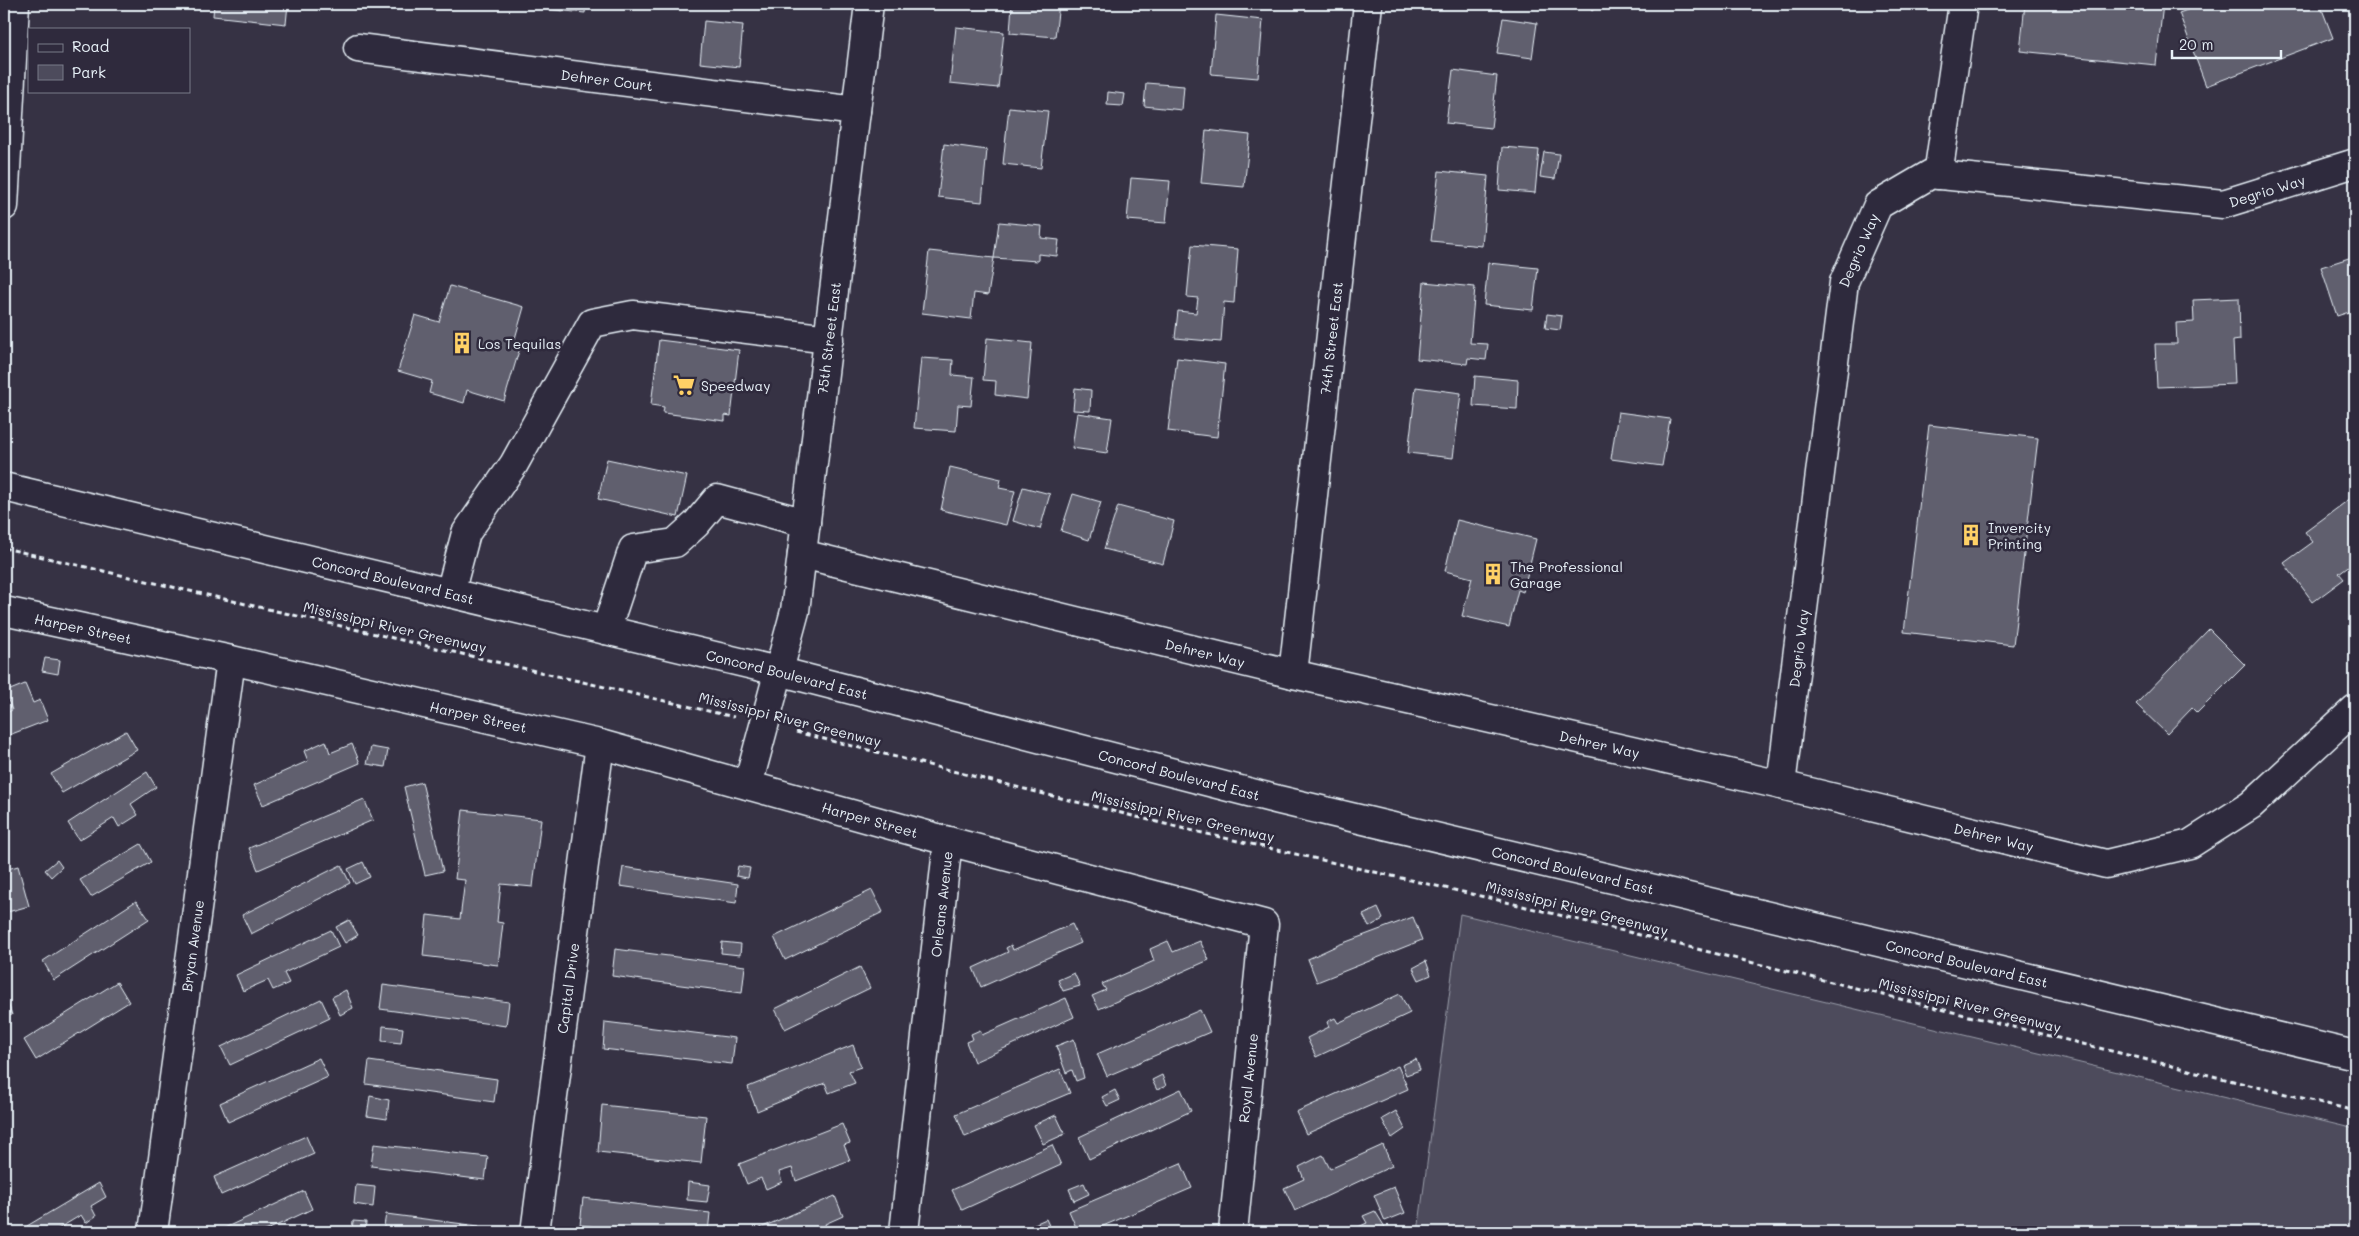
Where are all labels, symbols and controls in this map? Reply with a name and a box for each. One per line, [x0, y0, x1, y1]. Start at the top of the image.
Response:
legend [28, 28, 190, 92]
scale bar [2172, 28, 2280, 60]
text: 20 m [2179, 34, 2213, 54]
text: Road [72, 36, 109, 56]
text: Park [72, 62, 106, 82]
street label: Dehrer Court [560, 64, 654, 95]
street label: Degrio Way [2226, 170, 2307, 211]
street label: Degrio Way [1834, 210, 1883, 290]
street label: 75th Street East [812, 281, 845, 396]
street label: 74th Street East [1315, 281, 1346, 396]
building icon: Los Tequilas [449, 330, 475, 356]
place label: Los Tequilas [478, 334, 561, 353]
supermarket icon: Speedway [671, 372, 697, 398]
place label: Speedway [701, 376, 771, 395]
place label: Invercity Printing [1988, 518, 2051, 553]
building icon: Invercity Printing [1958, 522, 1984, 548]
street label: Concord Boulevard East [310, 551, 476, 608]
place label: The Professional Garage [1510, 557, 1623, 592]
building icon: The Professional Garage [1480, 561, 1506, 587]
street label: Mississippi River Greenway [302, 597, 488, 657]
street label: Harper Street [33, 608, 134, 648]
street label: Degrio Way [1784, 608, 1812, 688]
street label: Dehrer Way [1163, 634, 1247, 671]
street label: Concord Boulevard East [704, 645, 870, 703]
street label: Mississippi River Greenway [697, 687, 883, 751]
street label: Harper Street [428, 696, 529, 737]
street label: Dehrer Way [1558, 725, 1642, 762]
street label: Concord Boulevard East [1096, 744, 1262, 804]
street label: Mississippi River Greenway [1090, 786, 1276, 846]
street label: Harper Street [820, 797, 920, 842]
street label: Dehrer Way [1952, 818, 2036, 856]
street label: Concord Boulevard East [1490, 841, 1656, 898]
street label: Orleans Avenue [926, 850, 956, 958]
street label: Mississippi River Greenway [1484, 876, 1670, 940]
street label: Bryan Avenue [176, 899, 208, 993]
street label: Concord Boulevard East [1884, 935, 2050, 991]
street label: Capital Drive [552, 941, 583, 1035]
street label: Mississippi River Greenway [1877, 973, 2063, 1037]
street label: Royal Avenue [1234, 1032, 1262, 1124]

